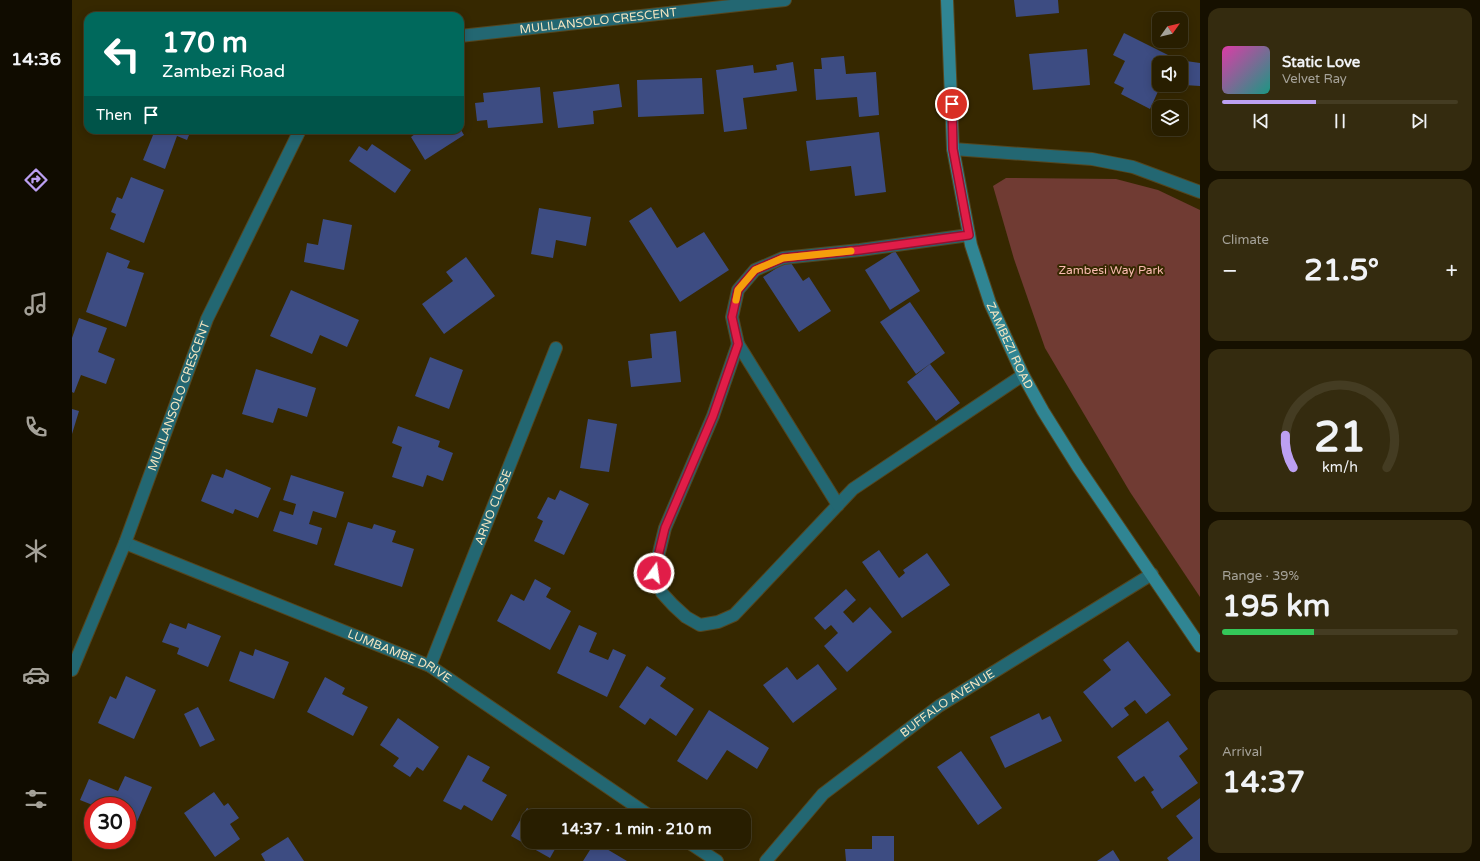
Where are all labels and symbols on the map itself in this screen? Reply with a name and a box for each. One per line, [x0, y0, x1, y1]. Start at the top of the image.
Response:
street label: MULILANSOLO CRESCENT [519, 5, 678, 36]
north arrow [1152, 12, 1188, 48]
pin [935, 87, 969, 121]
park label: Zambesi Way Park [1058, 263, 1164, 277]
street label: ZAMBEZI ROAD [984, 300, 1037, 392]
street label: MULILANSOLO CRESCENT [145, 319, 213, 473]
street label: ARNO CLOSE [472, 467, 514, 547]
position arrow [633, 552, 675, 594]
street label: LUMBAMBE DRIVE [346, 627, 454, 686]
street label: BUFFALO AVENUE [897, 666, 997, 740]
speed limit sign: 30 [84, 797, 136, 849]

